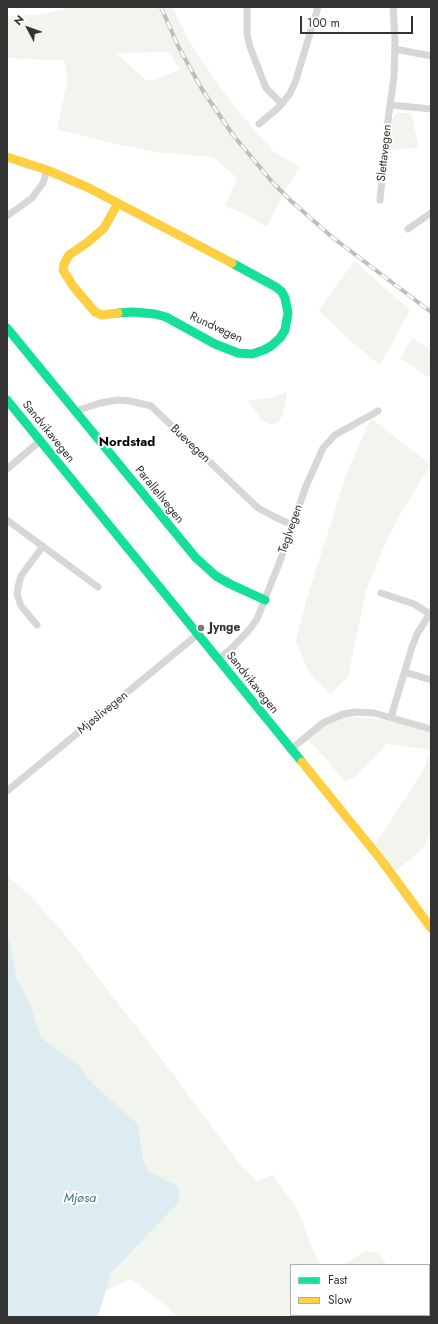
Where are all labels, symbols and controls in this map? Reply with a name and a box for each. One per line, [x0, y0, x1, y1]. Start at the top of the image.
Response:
north arrow [8, 8, 48, 48]
scale bar [302, 8, 415, 34]
text: N [10, 12, 28, 29]
text: 100 m [307, 14, 340, 32]
street label: Slettavegen [375, 124, 395, 182]
street label: Rundvegen [187, 309, 245, 347]
street label: Sandvikavegen [19, 398, 77, 466]
street label: Buevegen [167, 422, 213, 466]
district label: Nordstad [99, 435, 155, 451]
street label: Parallellvegen [131, 463, 187, 527]
street label: Teglvegen [276, 503, 306, 555]
place label: Jynge [209, 621, 240, 635]
marker: Jynge [196, 623, 206, 633]
street label: Sandvikavegen [223, 649, 281, 717]
street label: Mjøslivegen [75, 688, 131, 738]
water label: Mjøsa [64, 1191, 96, 1207]
legend [290, 1264, 430, 1316]
text: Fast [328, 1271, 347, 1289]
text: Slow [328, 1291, 352, 1309]

